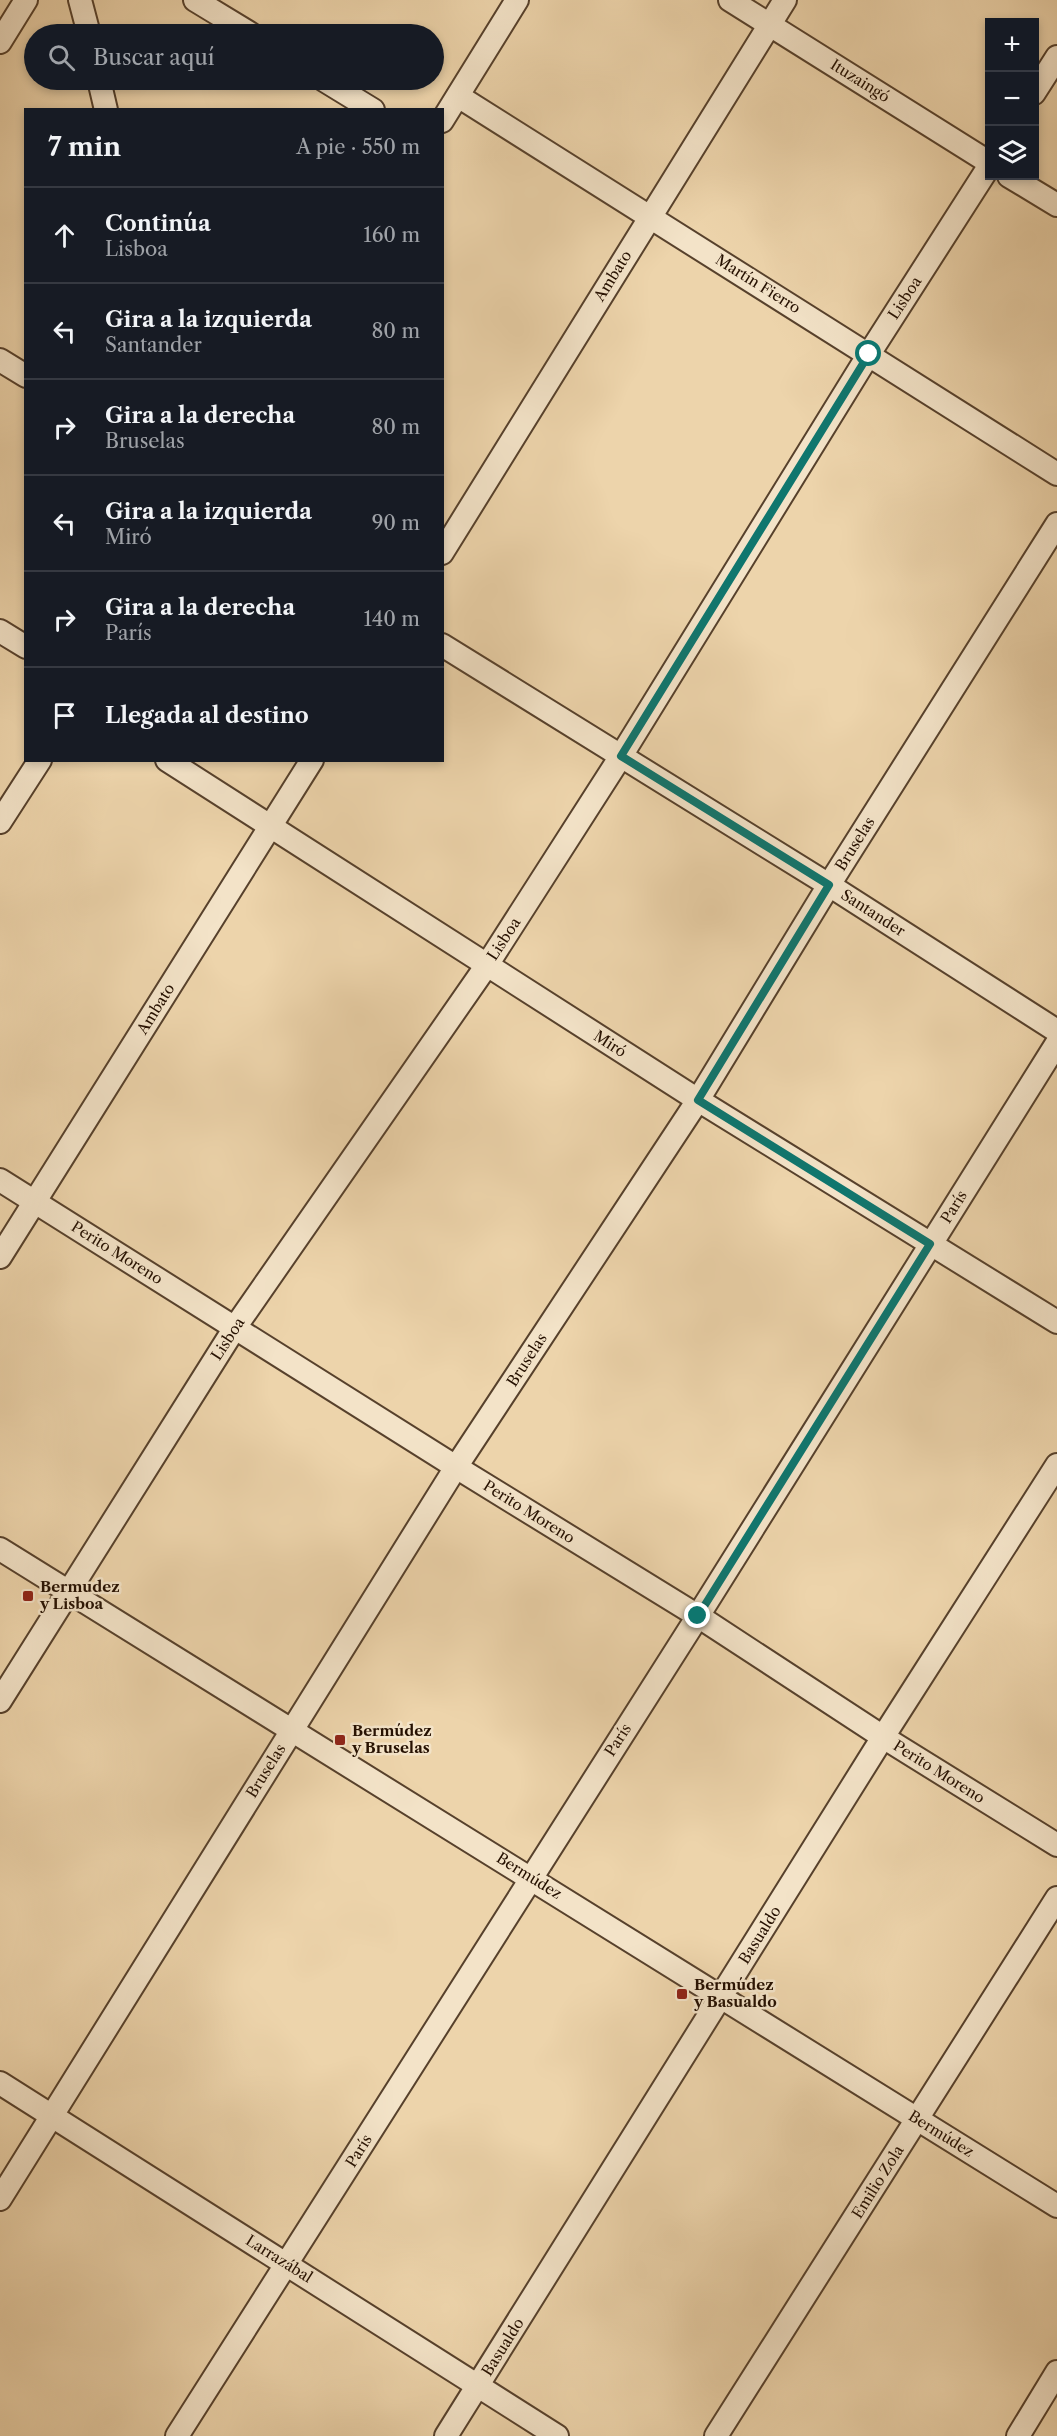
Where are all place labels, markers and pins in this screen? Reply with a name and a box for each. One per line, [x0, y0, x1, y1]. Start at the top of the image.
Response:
place label: Bermudez y Lisboa [39, 1577, 120, 1613]
marker: Bermudez y Lisboa [21, 1589, 35, 1603]
place label: Bermúdez y Bruselas [351, 1721, 432, 1757]
marker: Bermúdez y Bruselas [333, 1733, 347, 1747]
place label: Bermúdez y Basualdo [693, 1975, 777, 2011]
marker: Bermúdez y Basualdo [675, 1987, 689, 2001]

